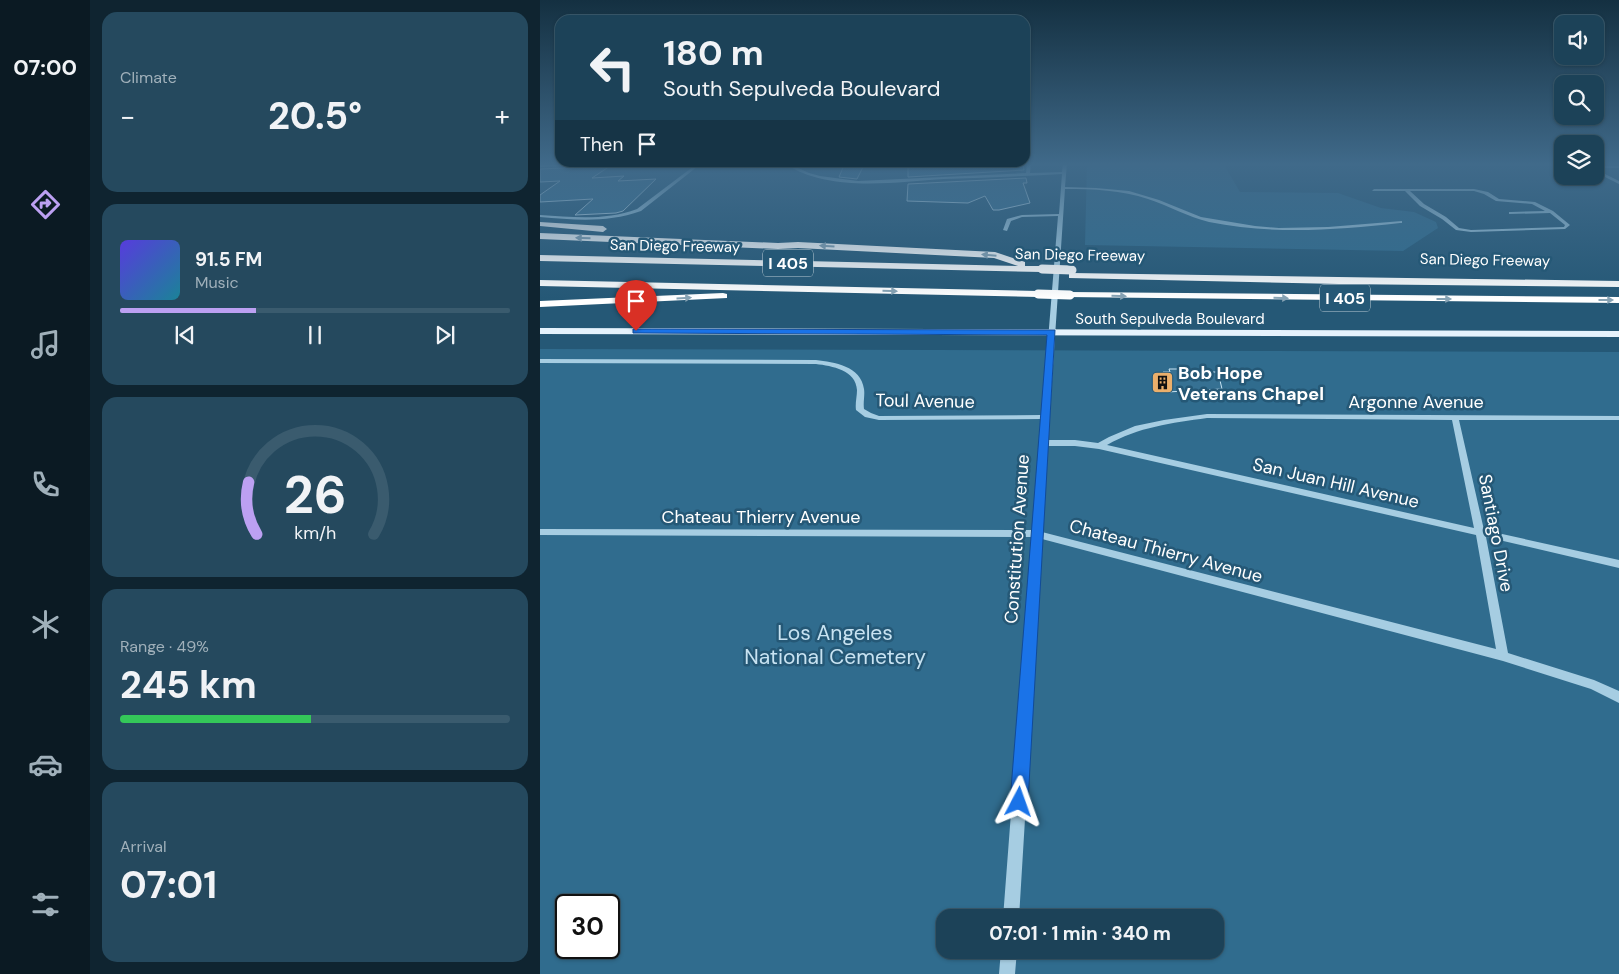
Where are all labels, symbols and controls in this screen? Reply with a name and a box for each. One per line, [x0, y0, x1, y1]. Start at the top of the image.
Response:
map controls [1554, 15, 1604, 185]
button: sound [1554, 15, 1604, 65]
text: 180 m [663, 30, 764, 76]
icon: left [580, 35, 645, 100]
text: 07:00 [13, 53, 77, 82]
text: Climate [120, 67, 177, 88]
text: South Sepulveda Boulevard [663, 74, 941, 103]
button: search [1554, 75, 1604, 125]
text: 20.5° [268, 91, 362, 141]
text: − [120, 98, 135, 135]
text: + [495, 98, 510, 135]
icon: arrive [633, 130, 661, 158]
text: Then [580, 132, 623, 157]
button: layers [1554, 135, 1604, 185]
icon: directions [28, 187, 63, 222]
one-way arrow [574, 234, 590, 242]
street label: San Diego Freeway [610, 235, 741, 257]
one-way arrow [818, 242, 834, 250]
street label: San Diego Freeway [1015, 244, 1146, 266]
text: 91.5 FM [195, 247, 262, 272]
street label: San Diego Freeway [1420, 249, 1551, 271]
road number: I 405 [763, 250, 813, 276]
one-way arrow [980, 251, 996, 259]
text: Music [195, 272, 239, 293]
pin [615, 280, 657, 331]
road number: I 405 [1320, 284, 1370, 312]
icon: arrive [622, 287, 650, 315]
one-way arrow [882, 287, 898, 295]
one-way arrow [1111, 292, 1127, 300]
one-way arrow [676, 294, 692, 302]
one-way arrow [1274, 294, 1290, 302]
one-way arrow [1436, 295, 1452, 303]
one-way arrow [1599, 296, 1615, 304]
street label: South Sepulveda Boulevard [1075, 309, 1265, 329]
icon: previous [171, 321, 199, 349]
icon: pause [301, 321, 329, 349]
icon: next [431, 321, 459, 349]
icon: music [28, 327, 63, 362]
place label: Bob Hope Veterans Chapel [1178, 361, 1324, 406]
building icon: Bob Hope Veterans Chapel [1150, 371, 1174, 395]
street label: Toul Avenue [875, 388, 975, 414]
street label: Argonne Avenue [1348, 390, 1484, 414]
street label: San Juan Hill Avenue [1250, 452, 1422, 514]
street label: Constitution Avenue [999, 454, 1035, 624]
text: 26 [284, 461, 346, 529]
icon: phone [28, 467, 63, 502]
street label: Santiago Drive [1473, 472, 1519, 594]
street label: Chateau Thierry Avenue [662, 505, 861, 529]
street label: Chateau Thierry Avenue [1067, 514, 1265, 588]
text: km/h [294, 521, 336, 545]
icon: climate [28, 607, 63, 642]
park label: Los Angeles National Cemetery [744, 619, 926, 671]
text: Range · 49% [120, 636, 209, 657]
text: 245 km [120, 660, 257, 710]
icon: car [28, 747, 63, 782]
position arrow [992, 775, 1044, 827]
text: Arrival [120, 836, 167, 857]
text: 07:01 [120, 860, 217, 910]
icon: filters [28, 887, 63, 922]
speed limit sign: 30 [555, 894, 620, 959]
text: 07:01 · 1 min · 340 m [989, 921, 1171, 946]

